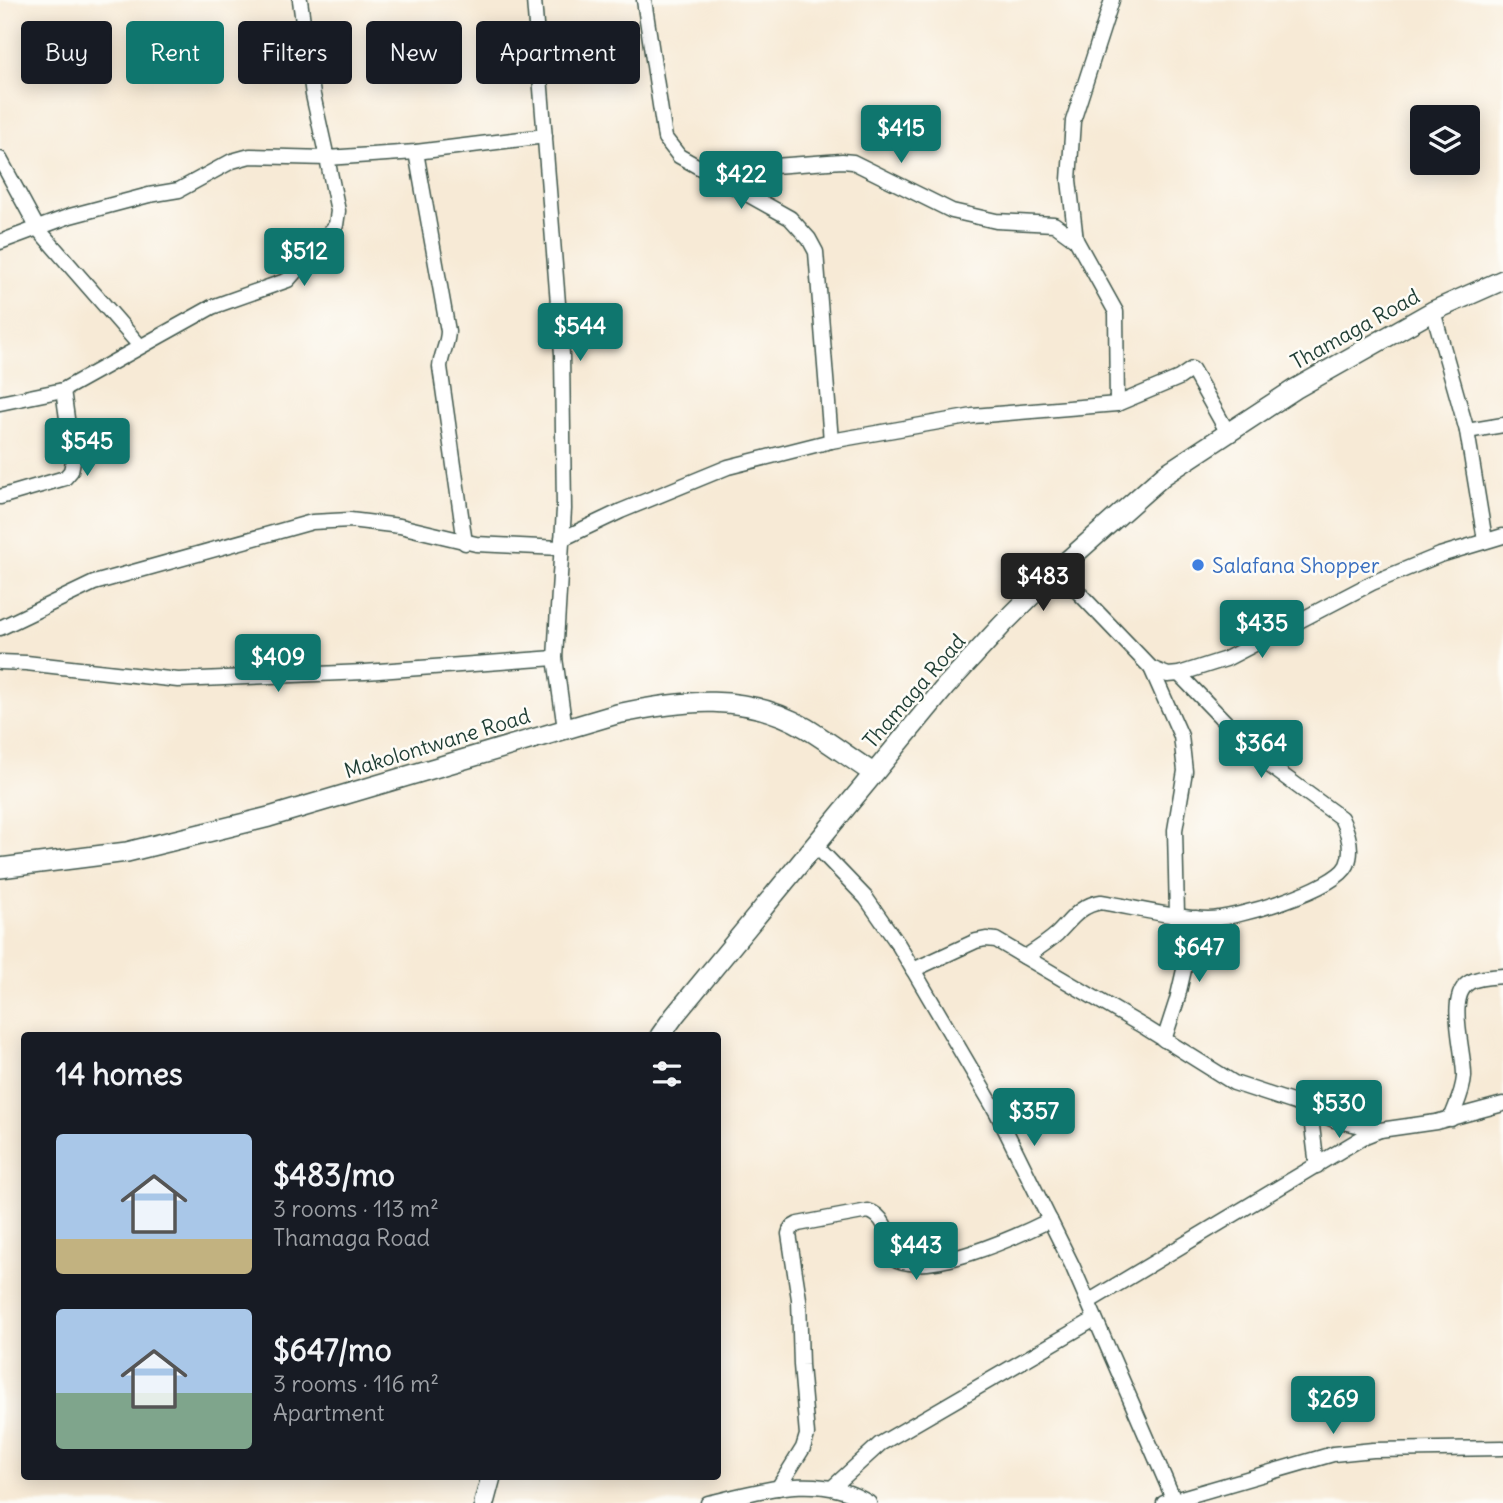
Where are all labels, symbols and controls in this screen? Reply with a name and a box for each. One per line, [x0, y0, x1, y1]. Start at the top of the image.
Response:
chip: Buy [21, 21, 112, 84]
chip: Rent [126, 21, 224, 84]
chip: Filters [238, 21, 352, 84]
chip: New [366, 21, 462, 84]
chip: Apartment [476, 21, 640, 84]
map controls [1410, 105, 1480, 175]
button: layers [1410, 105, 1480, 175]
pin: $415 [860, 106, 942, 165]
text: $415 [877, 113, 925, 142]
pin: $422 [700, 152, 782, 211]
text: $422 [715, 159, 767, 188]
pin: $512 [263, 229, 345, 288]
text: $512 [280, 236, 328, 265]
street label: Thamaga Road [1286, 282, 1424, 376]
pin: $544 [539, 304, 621, 363]
text: $544 [554, 311, 606, 340]
pin: $545 [46, 419, 128, 478]
text: $545 [61, 426, 113, 455]
place label: Salafana Shopper [1212, 552, 1380, 579]
pin: $483 [1002, 554, 1084, 613]
marker: Salafana Shopper [1190, 557, 1206, 573]
text: $483 [1017, 561, 1069, 590]
pin: $435 [1221, 600, 1303, 660]
text: $435 [1236, 608, 1288, 637]
street label: Thamaga Road [857, 628, 971, 754]
pin: $409 [237, 634, 319, 694]
text: $409 [251, 642, 305, 671]
street label: Makolontwane Road [341, 702, 533, 784]
pin: $364 [1220, 720, 1302, 780]
text: $364 [1235, 728, 1287, 757]
pin: $647 [1158, 925, 1240, 984]
text: $647 [1174, 932, 1224, 961]
text: 14 homes [56, 1055, 183, 1093]
icon: filters [648, 1055, 686, 1093]
pin: $530 [1298, 1080, 1380, 1140]
pin: $357 [993, 1088, 1075, 1148]
text: $530 [1312, 1088, 1366, 1117]
text: $357 [1009, 1096, 1059, 1125]
text: $483/mo [273, 1156, 395, 1194]
icon: home [112, 1162, 196, 1246]
text: 3 rooms · 113 m² [273, 1194, 439, 1223]
pin: $443 [875, 1222, 957, 1282]
text: Thamaga Road [273, 1223, 430, 1252]
text: $443 [890, 1230, 942, 1259]
text: $647/mo [273, 1331, 392, 1369]
icon: home [112, 1337, 196, 1421]
text: 3 rooms · 116 m² [273, 1369, 439, 1398]
pin: $269 [1292, 1376, 1374, 1436]
text: $269 [1307, 1384, 1359, 1413]
text: Apartment [273, 1398, 385, 1427]

